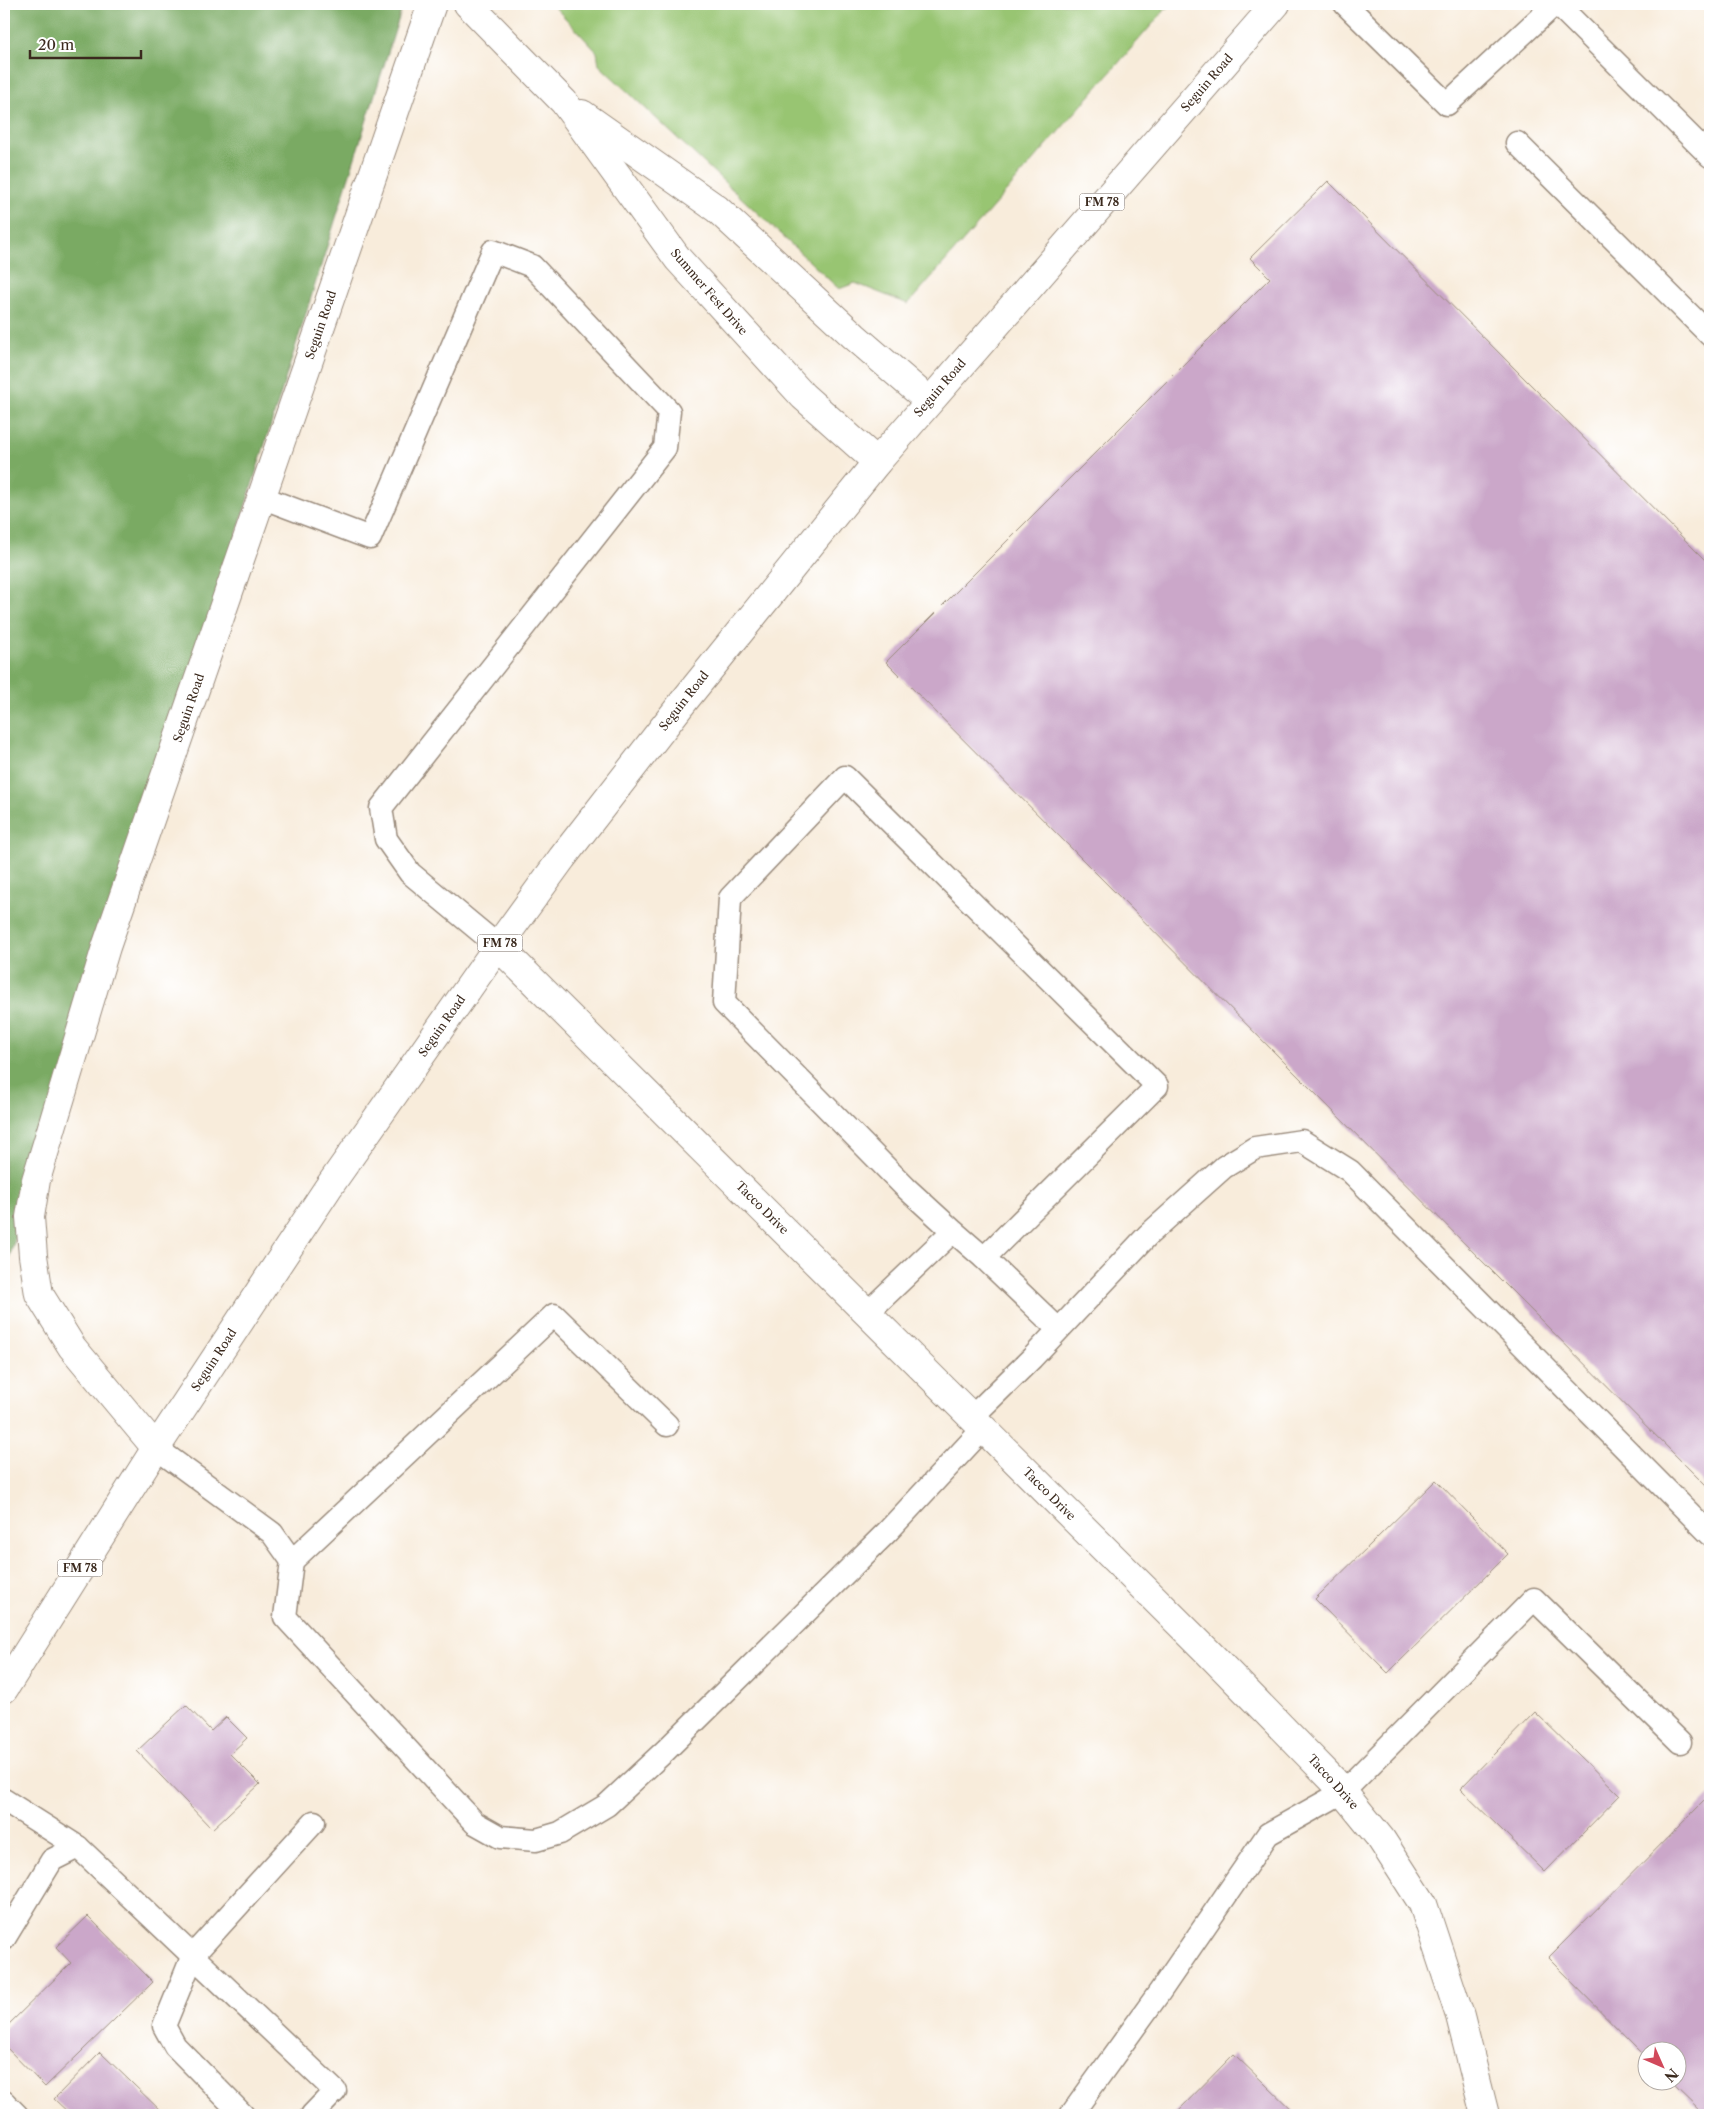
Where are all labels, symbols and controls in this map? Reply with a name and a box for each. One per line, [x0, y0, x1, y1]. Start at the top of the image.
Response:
scale bar [30, 28, 141, 60]
text: 20 m [38, 35, 74, 54]
street label: Seguin Road [1177, 50, 1236, 115]
road number: FM 78 [1080, 193, 1124, 210]
street label: Summer Fest Drive [668, 245, 751, 338]
street label: Seguin Road [302, 288, 340, 361]
street label: Seguin Road [910, 355, 969, 420]
street label: Seguin Road [656, 667, 712, 734]
street label: Seguin Road [170, 671, 208, 744]
road number: FM 78 [478, 934, 522, 951]
street label: Seguin Road [415, 991, 469, 1059]
street label: Tacco Drive [733, 1178, 792, 1237]
street label: Seguin Road [188, 1325, 240, 1394]
street label: Tacco Drive [1020, 1464, 1079, 1523]
road number: FM 78 [58, 1560, 102, 1576]
street label: Tacco Drive [1305, 1751, 1362, 1812]
north arrow [1636, 2042, 1686, 2092]
text: N [1661, 2065, 1682, 2086]

